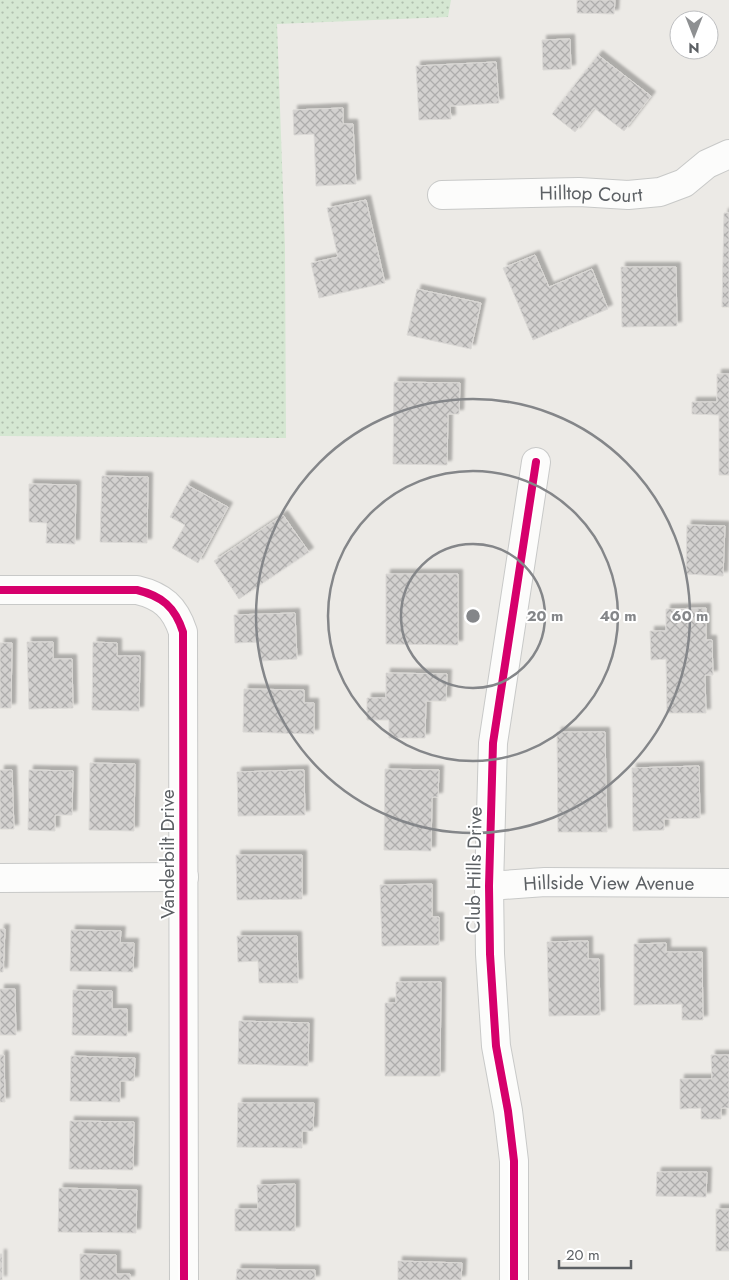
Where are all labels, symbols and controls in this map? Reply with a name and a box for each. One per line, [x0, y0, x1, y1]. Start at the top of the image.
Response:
north arrow [669, 10, 719, 60]
text: N [688, 38, 700, 58]
street label: Hilltop Court [539, 178, 644, 209]
text: 20 m [527, 605, 563, 627]
text: 40 m [599, 605, 637, 627]
text: 60 m [672, 605, 708, 627]
centre of rings [464, 607, 482, 625]
street label: Vanderbilt Drive [154, 789, 181, 919]
street label: Club Hills Drive [459, 806, 489, 934]
street label: Hillside View Avenue [522, 868, 695, 897]
scale bar [559, 1238, 632, 1270]
text: 20 m [566, 1244, 600, 1266]

